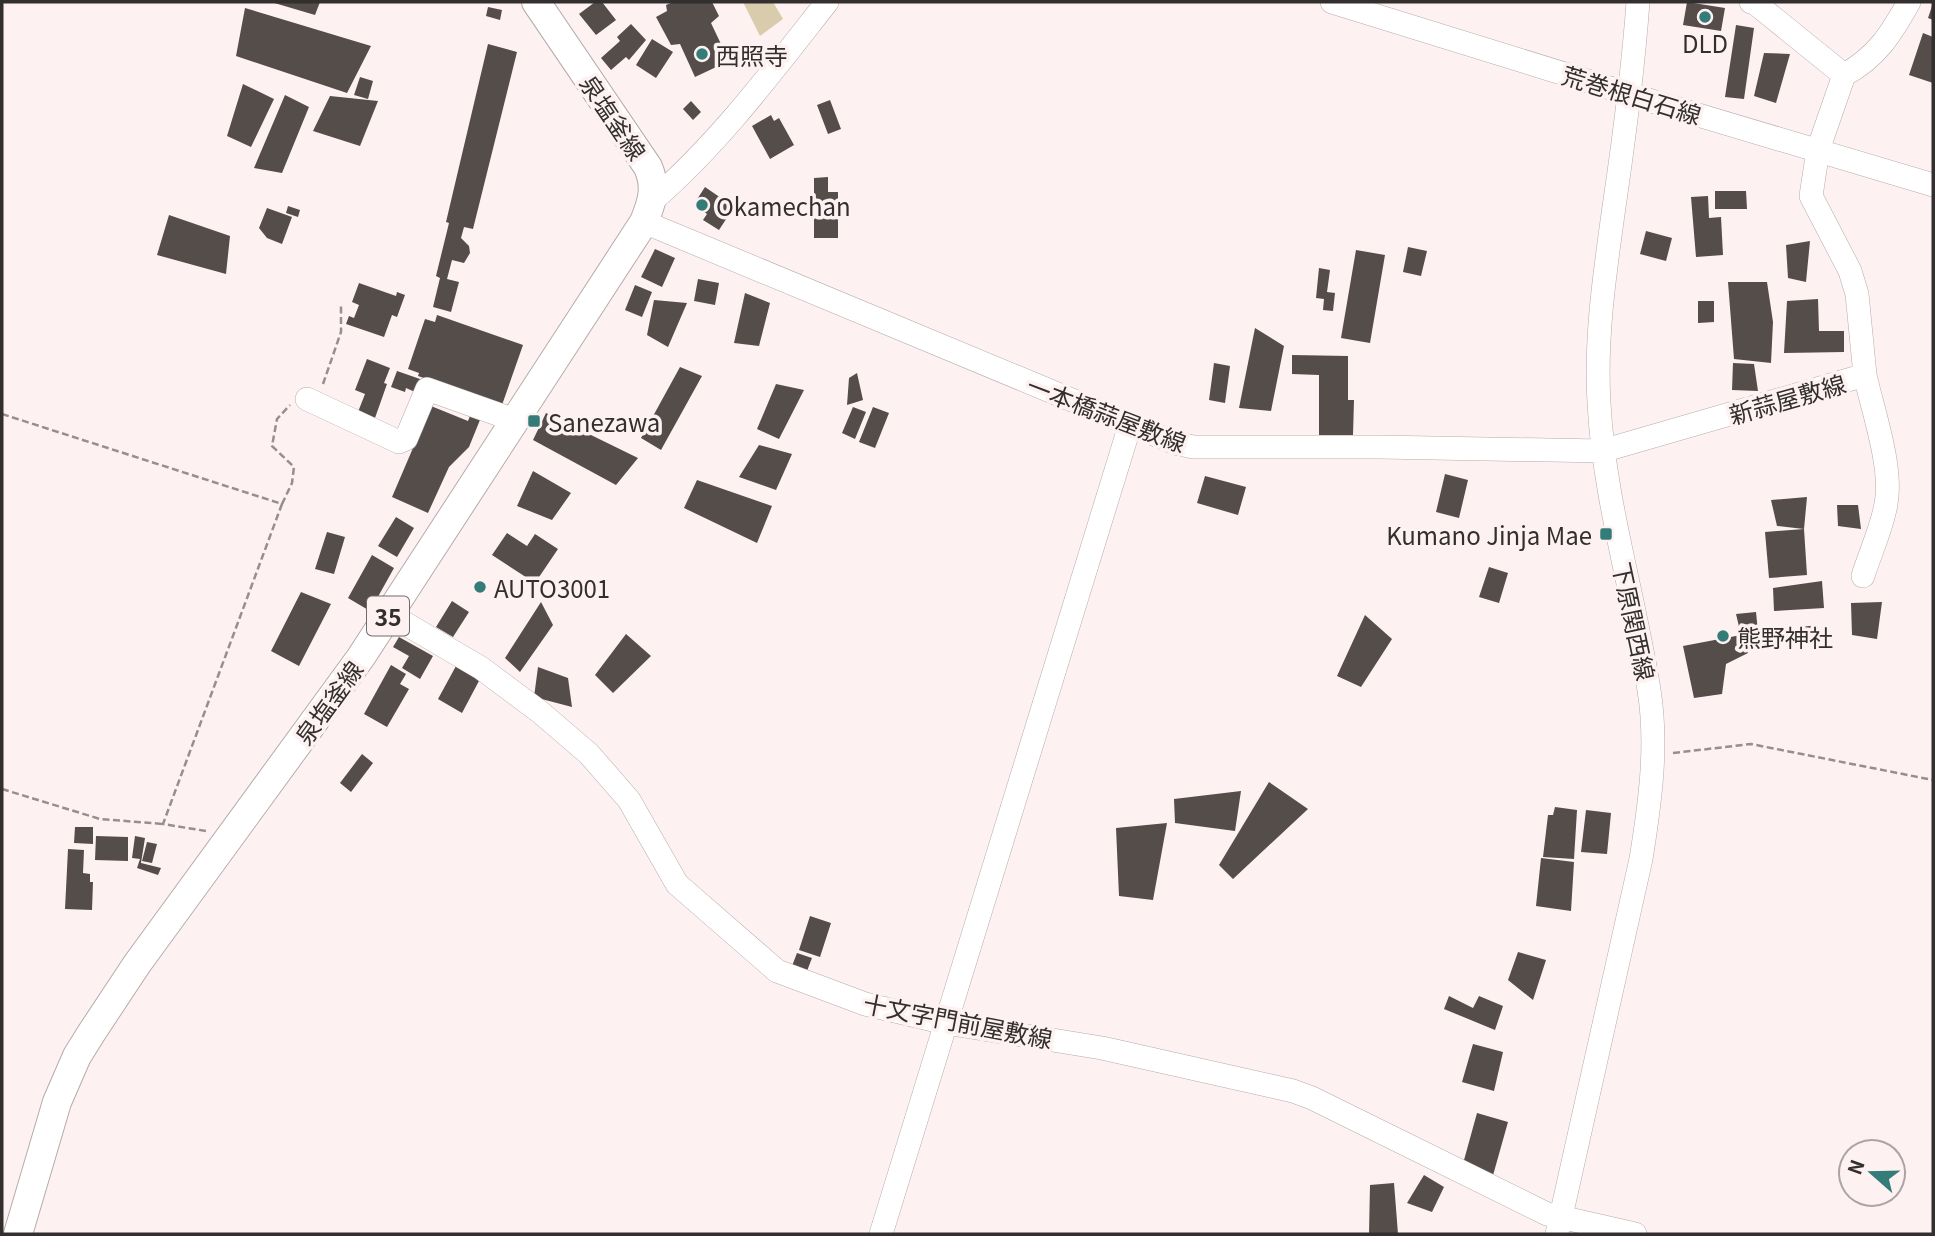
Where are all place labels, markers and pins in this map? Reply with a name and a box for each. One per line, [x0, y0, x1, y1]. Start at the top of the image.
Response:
marker: DLD [1697, 9, 1713, 25]
place label: DLD [1682, 25, 1728, 60]
place label: 西照寺 [716, 37, 788, 72]
marker: 西照寺 [694, 46, 710, 62]
place label: Okamechan [716, 188, 851, 223]
marker: Okamechan [694, 197, 710, 213]
place label: Sanezawa [548, 404, 660, 439]
marker: Sanezawa [526, 413, 542, 429]
place label: Kumano Jinja Mae [1386, 517, 1592, 552]
marker: Kumano Jinja Mae [1598, 526, 1614, 542]
place label: AUTO3001 [494, 570, 610, 605]
marker: AUTO3001 [472, 579, 488, 595]
place label: 熊野神社 [1737, 619, 1833, 654]
marker: 熊野神社 [1715, 628, 1731, 644]

